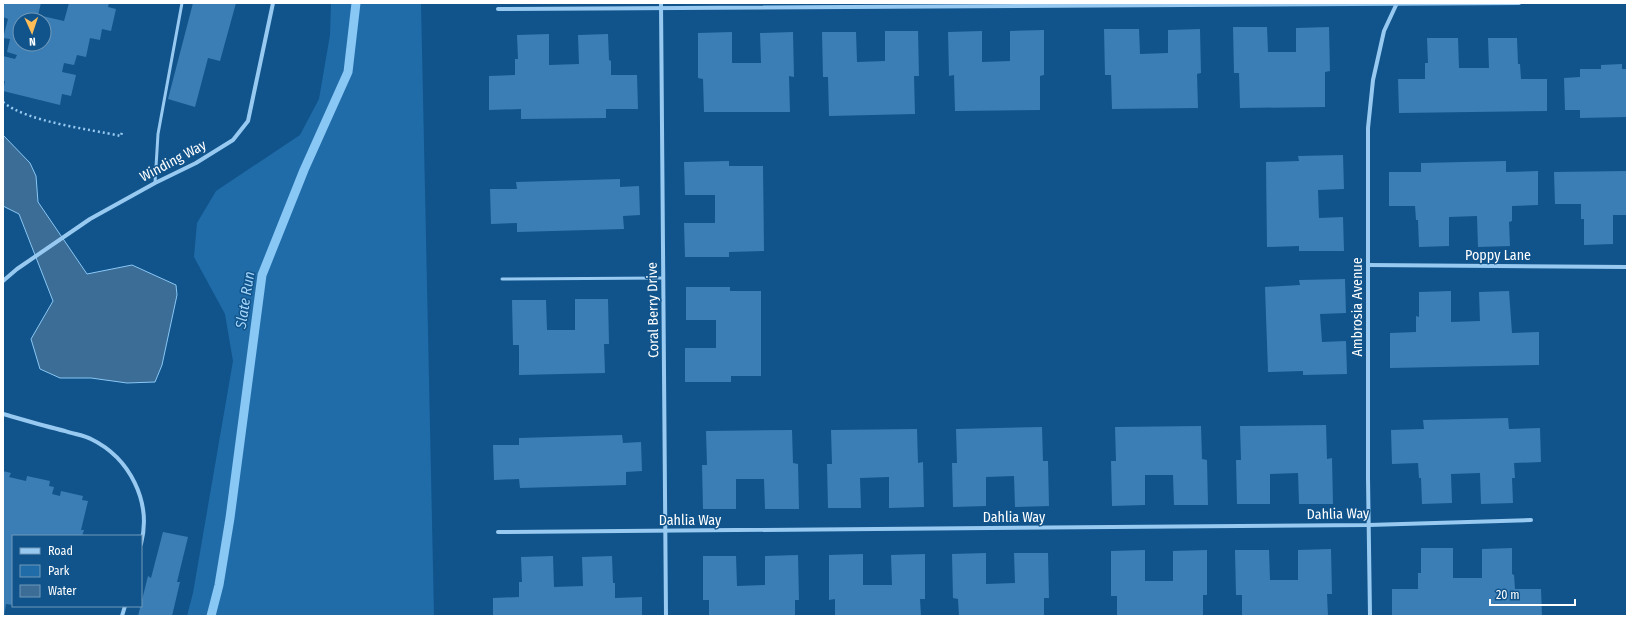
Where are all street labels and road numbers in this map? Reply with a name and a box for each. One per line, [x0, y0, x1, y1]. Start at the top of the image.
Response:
street label: Winding Way [137, 136, 210, 186]
street label: Poppy Lane [1465, 247, 1531, 264]
street label: Ambrosia Avenue [1349, 257, 1366, 357]
street label: Coral Berry Drive [644, 262, 662, 358]
street label: Dahlia Way [1307, 505, 1370, 523]
street label: Dahlia Way [983, 509, 1046, 526]
street label: Dahlia Way [659, 512, 722, 529]

